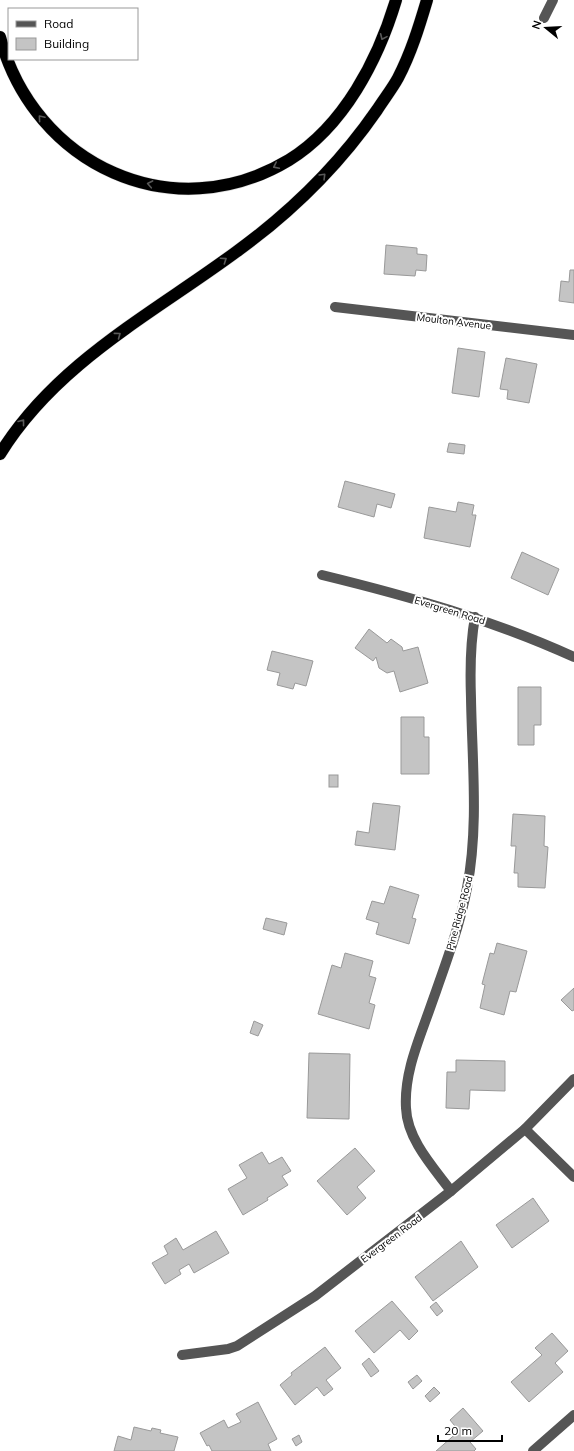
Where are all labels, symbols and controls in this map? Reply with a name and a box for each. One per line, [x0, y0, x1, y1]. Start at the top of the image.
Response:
legend [8, 8, 138, 60]
north arrow [526, 8, 566, 48]
text: Road [44, 16, 73, 31]
text: N [529, 19, 544, 31]
one-way arrow [380, 33, 388, 40]
text: Building [44, 36, 89, 51]
one-way arrow [38, 116, 45, 123]
one-way arrow [272, 161, 280, 169]
one-way arrow [318, 173, 326, 181]
one-way arrow [146, 181, 153, 189]
one-way arrow [220, 257, 227, 265]
street label: Moulton Avenue [416, 310, 492, 333]
one-way arrow [113, 332, 120, 339]
one-way arrow [18, 420, 25, 427]
street label: Evergreen Road [413, 594, 487, 627]
street label: Pine Ridge Road [443, 874, 476, 952]
street label: Evergreen Road [358, 1211, 425, 1266]
scale bar [438, 1417, 502, 1443]
text: 20 m [444, 1423, 472, 1438]

